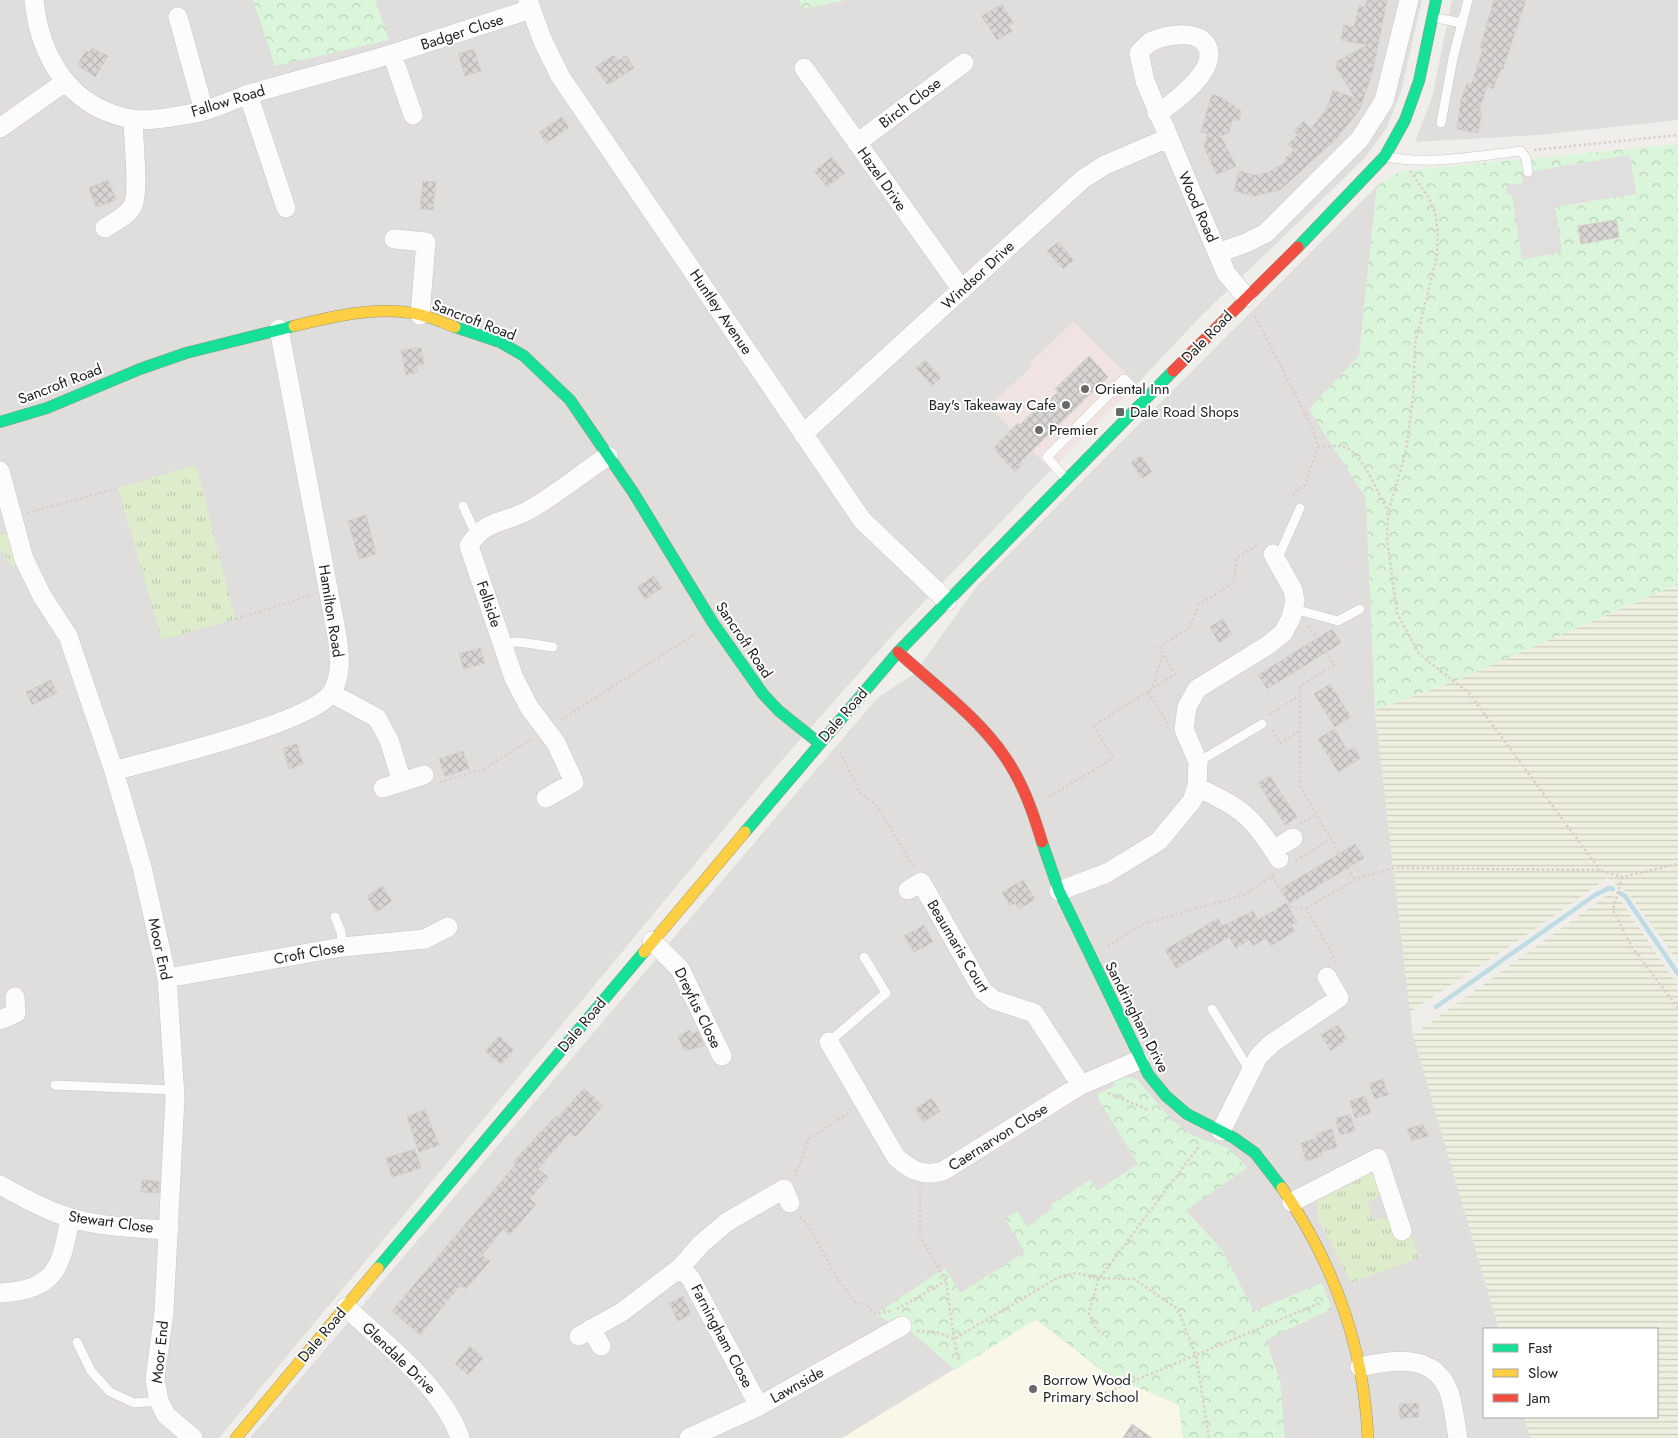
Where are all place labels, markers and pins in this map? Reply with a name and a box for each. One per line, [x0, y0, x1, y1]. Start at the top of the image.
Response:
place label: Oriental Inn [1095, 378, 1170, 400]
marker: Oriental Inn [1079, 383, 1091, 395]
place label: Bay's Takeaway Cafe [929, 394, 1056, 416]
marker: Bay's Takeaway Cafe [1060, 399, 1072, 411]
place label: Dale Road Shops [1130, 401, 1239, 423]
marker: Dale Road Shops [1114, 406, 1126, 418]
place label: Premier [1049, 419, 1099, 441]
marker: Premier [1033, 424, 1045, 436]
place label: Borrow Wood Primary School [1043, 1369, 1139, 1408]
marker: Borrow Wood Primary School [1027, 1383, 1039, 1395]

